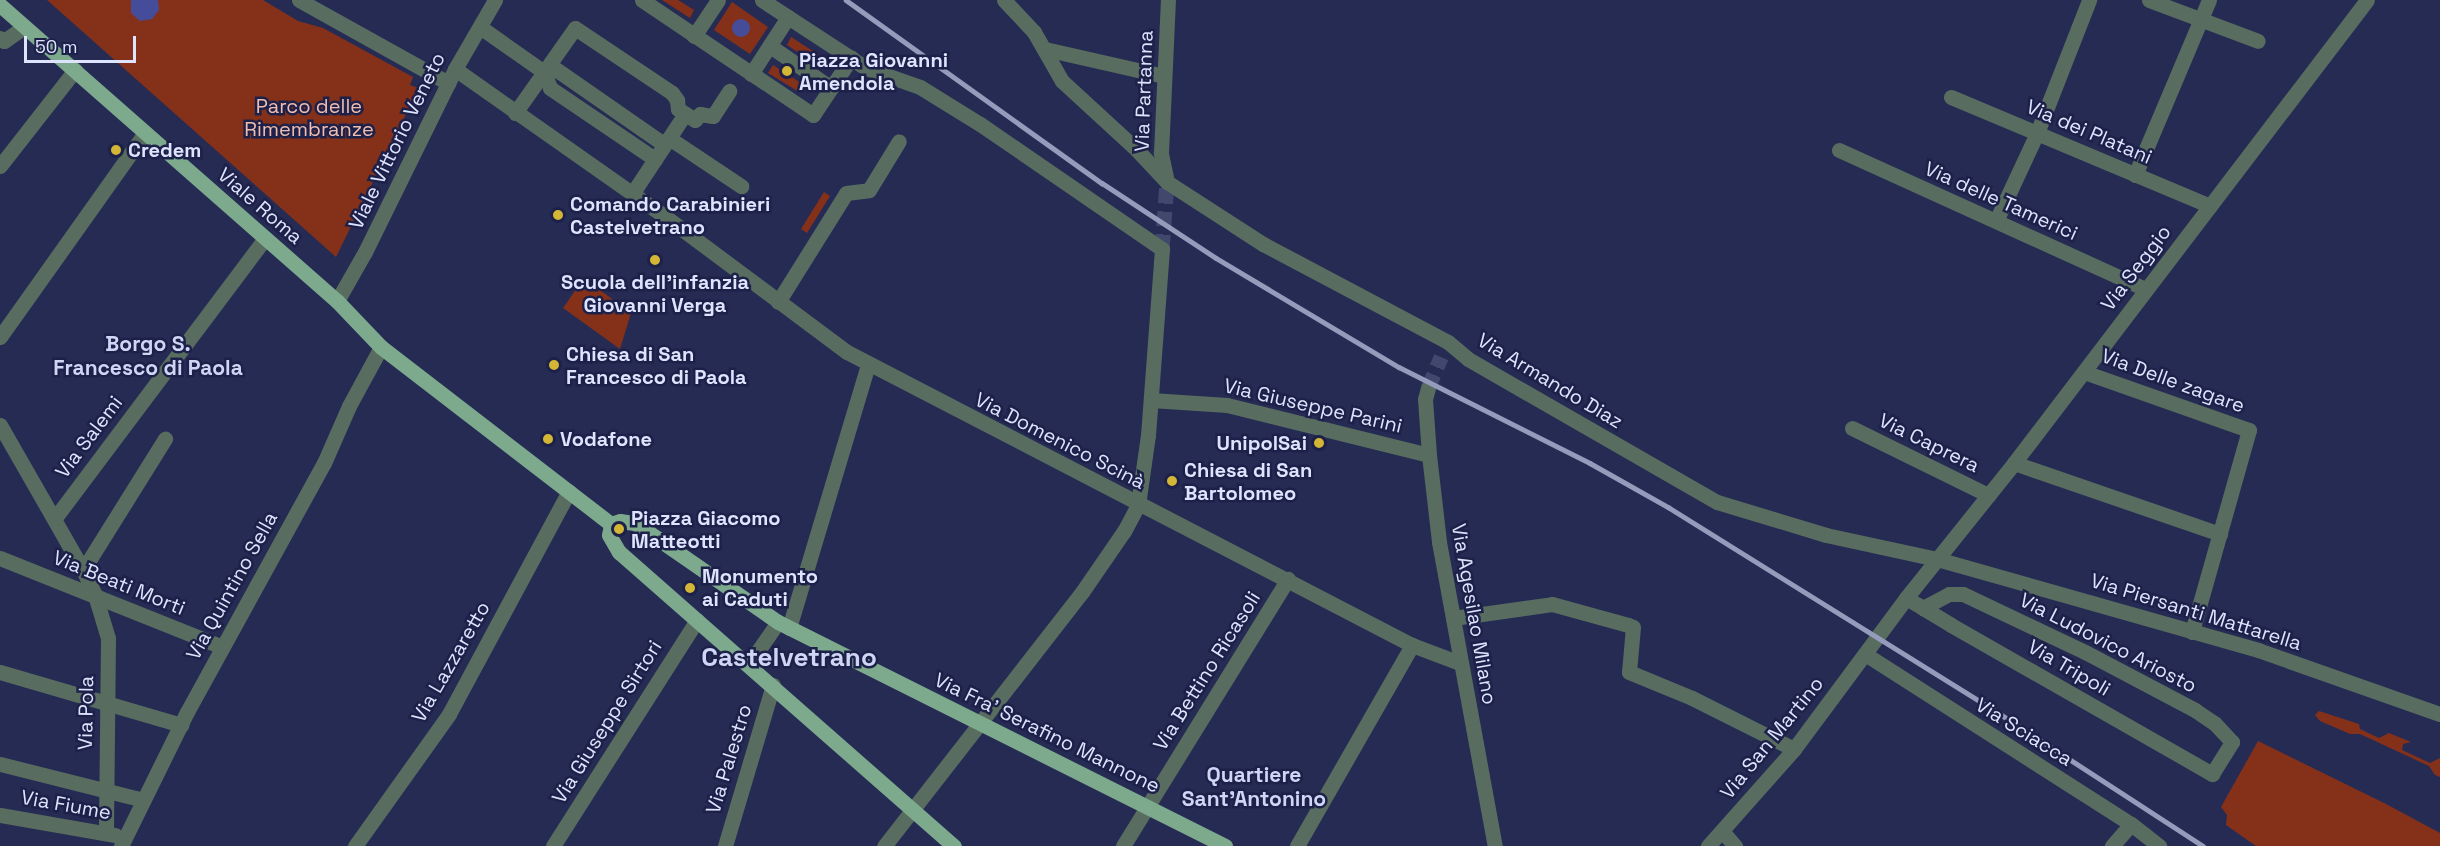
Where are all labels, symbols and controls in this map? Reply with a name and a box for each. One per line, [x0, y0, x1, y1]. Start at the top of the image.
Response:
scale bar [27, 24, 140, 62]
street label: Via Partanna [1130, 30, 1158, 152]
text: 50 m [35, 35, 77, 58]
street label: Viale Vittorio Veneto [344, 48, 450, 234]
place label: Piazza Giovanni Amendola [799, 48, 948, 95]
marker: Piazza Giovanni Amendola [780, 64, 794, 78]
park label: Parco delle Rimembranze [244, 94, 374, 141]
street label: Via dei Platani [2023, 95, 2155, 169]
place label: Credem [128, 138, 201, 162]
marker: Credem [109, 143, 123, 157]
street label: Via delle Tamerici [1921, 156, 2081, 246]
street label: Viale Roma [213, 163, 307, 249]
place label: Comando Carabinieri Castelvetrano [570, 192, 770, 239]
marker: Comando Carabinieri Castelvetrano [551, 208, 565, 222]
street label: Via Seggio [2096, 220, 2176, 316]
marker: Scuola dell'infanzia Giovanni Verga [648, 253, 662, 267]
place label: Scuola dell'infanzia Giovanni Verga [561, 270, 749, 317]
street label: Via Armando Diaz [1473, 328, 1627, 434]
district label: Borgo S. Francesco di Paola [53, 331, 243, 381]
place label: Chiesa di San Francesco di Paola [566, 342, 747, 389]
street label: Via Delle zagare [2098, 344, 2248, 418]
marker: Chiesa di San Francesco di Paola [547, 358, 561, 372]
street label: Via Giuseppe Parini [1222, 374, 1404, 438]
street label: Via Domenico Scinà [971, 388, 1149, 494]
street label: Via Salemi [50, 391, 128, 483]
street label: Via Caprera [1875, 408, 1983, 478]
place label: Vodafone [560, 427, 652, 451]
place label: UnipolSai [1217, 431, 1307, 455]
marker: Vodafone [541, 432, 555, 446]
marker: UnipolSai [1312, 436, 1326, 450]
place label: Chiesa di San Bartolomeo [1184, 458, 1312, 505]
marker: Chiesa di San Bartolomeo [1165, 474, 1179, 488]
place label: Piazza Giacomo Matteotti [631, 506, 781, 553]
street label: Via Quintino Sella [181, 508, 283, 664]
marker: Piazza Giacomo Matteotti [612, 522, 626, 536]
street label: Via Agesilao Milano [1446, 522, 1502, 706]
street label: Via Beati Morti [49, 546, 189, 620]
place label: Monumento ai Caduti [702, 564, 818, 611]
street label: Via Piersanti Mattarella [2088, 568, 2304, 656]
marker: Monumento ai Caduti [683, 581, 697, 595]
street label: Via Bettino Ricasoli [1148, 587, 1266, 755]
street label: Via Ludovico Ariosto [2015, 588, 2201, 698]
street label: Via Lazzaretto [407, 597, 495, 727]
street label: Via Tripoli [2023, 635, 2115, 701]
street label: Via Giuseppe Sirtori [547, 636, 667, 808]
district label: Castelvetrano [701, 642, 877, 674]
street label: Via Fra' Serafino Mannone [930, 668, 1164, 798]
street label: Via San Martino [1715, 672, 1829, 804]
street label: Via Pola [73, 676, 99, 750]
street label: Via Sciacca [1971, 693, 2077, 771]
street label: Via Palestro [701, 701, 757, 817]
district label: Quartiere Sant'Antonino [1182, 762, 1326, 812]
street label: Via Fiume [19, 785, 113, 825]

